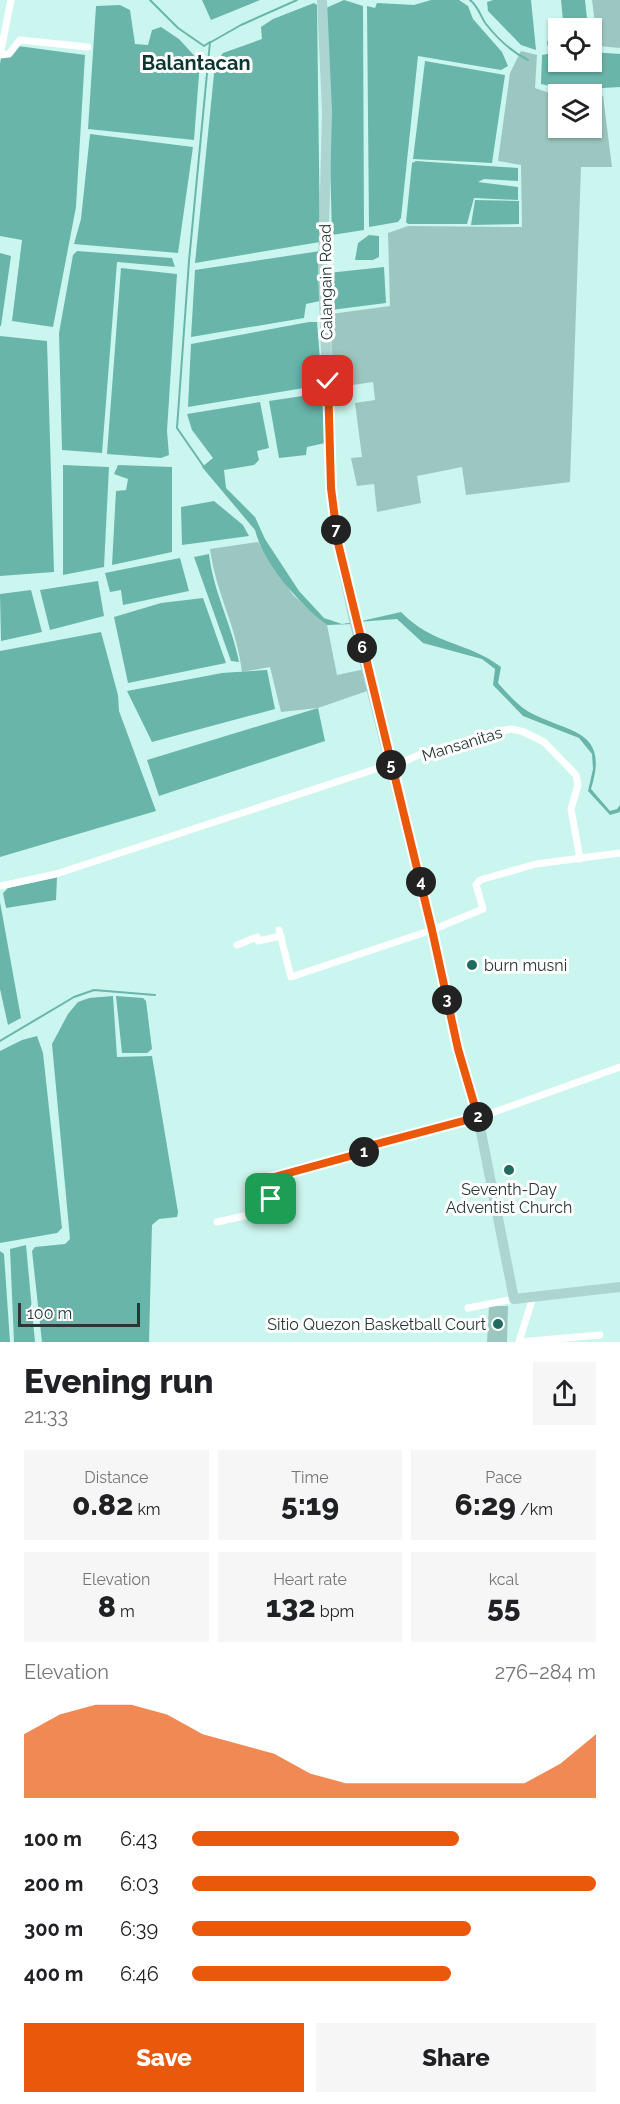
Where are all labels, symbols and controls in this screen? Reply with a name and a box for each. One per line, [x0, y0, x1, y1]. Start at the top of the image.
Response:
map controls [548, 18, 602, 138]
button: locate [548, 18, 602, 72]
district label: Balantacan [142, 51, 250, 75]
button: layers [548, 84, 602, 138]
street label: Calangain Road [315, 224, 337, 340]
pin [302, 355, 353, 406]
icon: check [311, 364, 344, 397]
pin: 7 [321, 515, 351, 545]
text: 7 [332, 520, 340, 539]
pin: 6 [347, 633, 377, 663]
text: 6 [357, 638, 367, 657]
street label: Mansanitas [419, 723, 505, 765]
pin: 5 [376, 750, 406, 780]
text: 5 [387, 755, 395, 774]
pin: 4 [406, 867, 436, 897]
text: 4 [416, 872, 426, 891]
place label: burn musni [484, 956, 567, 975]
marker: burn musni [465, 958, 479, 972]
pin: 3 [432, 985, 462, 1015]
text: 3 [443, 990, 451, 1009]
pin: 2 [463, 1102, 493, 1132]
text: 2 [473, 1107, 483, 1126]
pin: 1 [349, 1137, 379, 1167]
text: 1 [360, 1142, 368, 1161]
marker: Seventh-Day Adventist Church [502, 1163, 516, 1177]
pin [245, 1173, 296, 1224]
place label: Seventh-Day Adventist Church [446, 1180, 572, 1217]
icon: arrive [254, 1182, 287, 1215]
scale bar [18, 1300, 140, 1328]
text: 100 m [27, 1304, 72, 1323]
place label: Sitio Quezon Basketball Court [267, 1315, 487, 1334]
marker: Sitio Quezon Basketball Court [491, 1317, 505, 1331]
text: Evening run [24, 1362, 214, 1401]
button: share [533, 1362, 596, 1425]
text: 21:33 [24, 1404, 68, 1428]
text: Distance [84, 1468, 148, 1487]
text: Time [291, 1468, 329, 1487]
text: Pace [485, 1468, 522, 1487]
text: 0.82 [72, 1487, 133, 1522]
text: 5:19 [281, 1487, 339, 1522]
text: 6:29 [454, 1487, 516, 1522]
text: km [133, 1500, 161, 1519]
text: /km [516, 1500, 553, 1519]
text: Elevation [82, 1570, 150, 1589]
text: Heart rate [273, 1570, 347, 1589]
text: kcal [489, 1570, 519, 1589]
text: 8 [98, 1589, 116, 1624]
text: 132 [266, 1589, 316, 1624]
text: 55 [487, 1589, 520, 1624]
text: m [116, 1602, 135, 1621]
text: bpm [316, 1602, 354, 1621]
text: Elevation [24, 1660, 109, 1684]
text: 276–284 m [495, 1660, 596, 1684]
text: 100 m [24, 1827, 82, 1851]
text: 6:43 [120, 1827, 157, 1851]
text: 200 m [24, 1872, 83, 1896]
text: 6:03 [120, 1872, 159, 1896]
text: 300 m [24, 1917, 83, 1941]
text: 6:39 [120, 1917, 158, 1941]
text: 400 m [24, 1962, 83, 1986]
text: 6:46 [120, 1962, 159, 1986]
button: Save [24, 2023, 304, 2092]
button: Share [316, 2023, 596, 2092]

